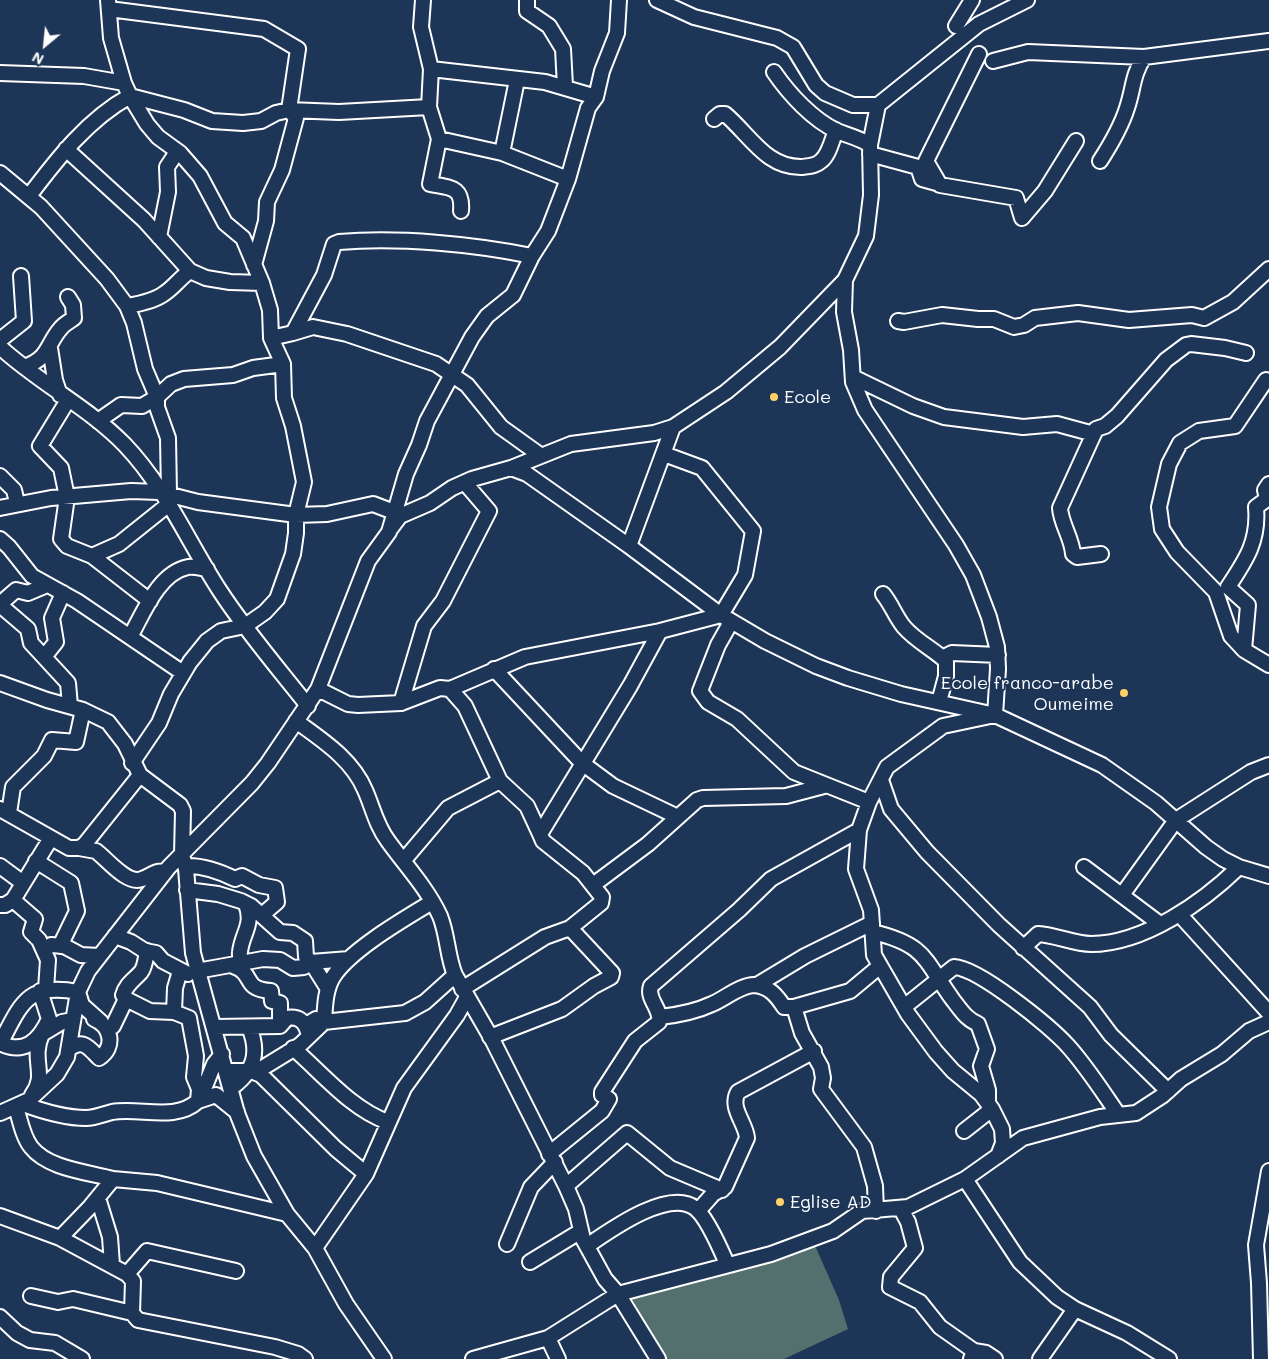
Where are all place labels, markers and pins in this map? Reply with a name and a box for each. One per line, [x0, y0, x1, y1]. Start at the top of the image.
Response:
place label: Ecole [784, 386, 831, 408]
marker: Ecole [768, 391, 780, 403]
place label: Ecole franco-arabe Oumeime [941, 672, 1114, 714]
marker: Ecole franco-arabe Oumeime [1118, 687, 1130, 699]
place label: Eglise AD [790, 1191, 871, 1213]
marker: Eglise AD [774, 1196, 786, 1208]

